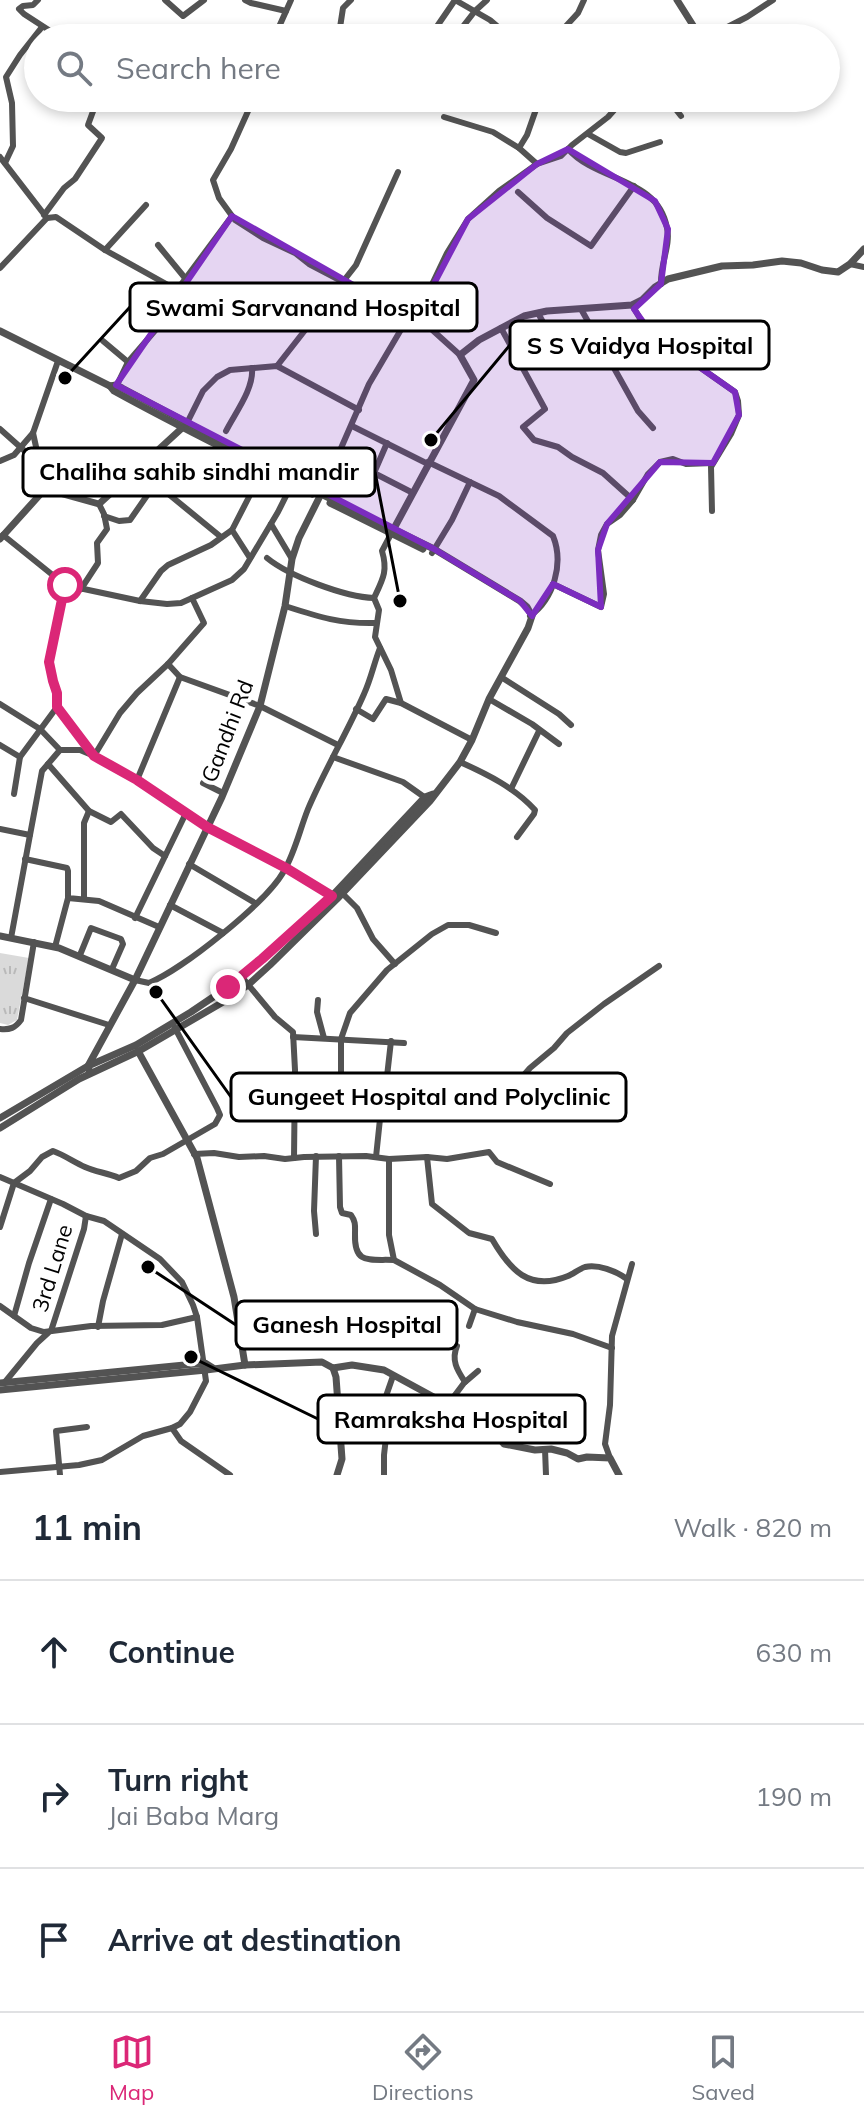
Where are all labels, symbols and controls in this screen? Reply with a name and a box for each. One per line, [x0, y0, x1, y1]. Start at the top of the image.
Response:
search box [24, 24, 840, 112]
icon: search [52, 46, 96, 90]
text: Search here [116, 49, 281, 87]
callout: Swami Sarvanand Hospital [130, 283, 477, 331]
text: Swami Sarvanand Hospital [145, 292, 461, 322]
callout: S S Vaidya Hospital [510, 321, 769, 369]
text: S S Vaidya Hospital [527, 330, 753, 360]
callout: Chaliha sahib sindhi mandir [23, 448, 375, 496]
text: Chaliha sahib sindhi mandir [39, 456, 359, 486]
route start [47, 567, 83, 603]
street label: Gandhi Rd [195, 676, 259, 786]
route end [210, 969, 246, 1005]
callout: Gungeet Hospital and Polyclinic [231, 1073, 626, 1121]
text: Gungeet Hospital and Polyclinic [247, 1081, 611, 1111]
street label: 3rd Lane [25, 1221, 79, 1315]
callout: Ganesh Hospital [236, 1301, 457, 1349]
text: Ganesh Hospital [252, 1309, 442, 1339]
callout: Ramraksha Hospital [318, 1395, 585, 1443]
text: Ramraksha Hospital [334, 1404, 568, 1434]
text: 11 min [32, 1506, 142, 1549]
text: Walk · 820 m [673, 1511, 832, 1544]
icon: ahead [32, 1630, 76, 1674]
text: Continue [108, 1633, 235, 1671]
text: 630 m [756, 1636, 832, 1669]
text: Turn right [108, 1761, 248, 1799]
icon: right [32, 1774, 76, 1818]
text: 190 m [756, 1780, 832, 1813]
text: Jai Baba Marg [108, 1799, 279, 1832]
icon: arrive [32, 1918, 76, 1962]
text: Arrive at destination [108, 1921, 402, 1959]
tab: Map [109, 2030, 154, 2106]
tab: Directions [372, 2030, 474, 2106]
tab: Saved [692, 2030, 755, 2106]

